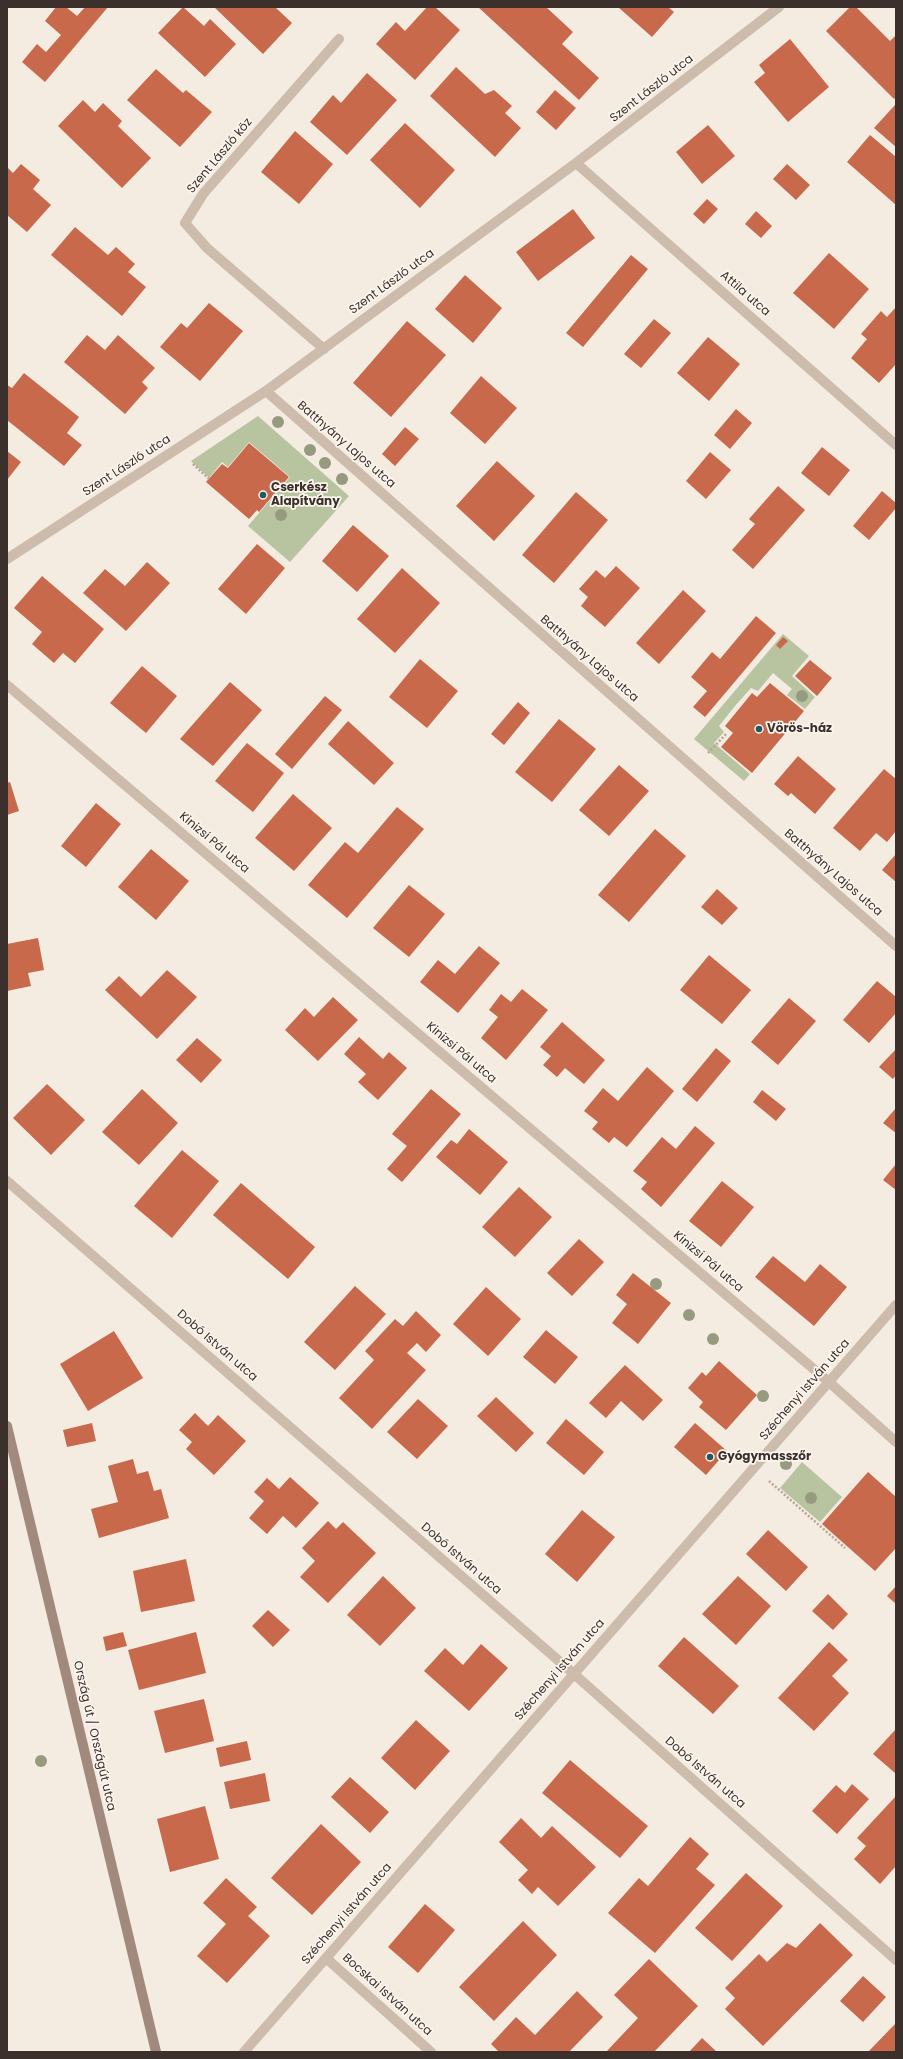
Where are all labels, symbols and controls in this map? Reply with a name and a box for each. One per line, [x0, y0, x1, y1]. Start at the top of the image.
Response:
street label: Szent László utca [608, 52, 696, 126]
street label: Szent László köz [184, 116, 256, 196]
street label: Szent László utca [347, 246, 437, 318]
street label: Attila utca [717, 268, 773, 320]
street label: Batthyány Lajos utca [294, 398, 398, 492]
street label: Szent László utca [81, 432, 173, 500]
place label: Cserkész Alapítvány [271, 481, 340, 509]
marker: Cserkész Alapítvány [258, 490, 268, 500]
street label: Batthyány Lajos utca [537, 612, 641, 706]
place label: Vörös-ház [767, 722, 832, 736]
marker: Vörös-ház [754, 724, 764, 734]
street label: Kinizsi Pál utca [176, 809, 252, 877]
street label: Batthyány Lajos utca [781, 826, 885, 920]
street label: Kinizsi Pál utca [423, 1019, 499, 1087]
street label: Kinizsi Pál utca [670, 1228, 746, 1296]
street label: Dobó István utca [174, 1307, 260, 1385]
street label: Széchenyi István utca [757, 1336, 853, 1444]
place label: Gyógymasszőr [718, 1450, 811, 1464]
marker: Gyógymasszőr [705, 1452, 715, 1462]
street label: Dobó István utca [418, 1520, 504, 1598]
street label: Széchenyi István utca [512, 1616, 608, 1724]
street label: Ország út / Országút utca [70, 1659, 118, 1813]
street label: Dobó István utca [662, 1734, 748, 1812]
street label: Széchenyi István utca [299, 1860, 395, 1968]
street label: Bocskai István utca [339, 1951, 435, 2039]

